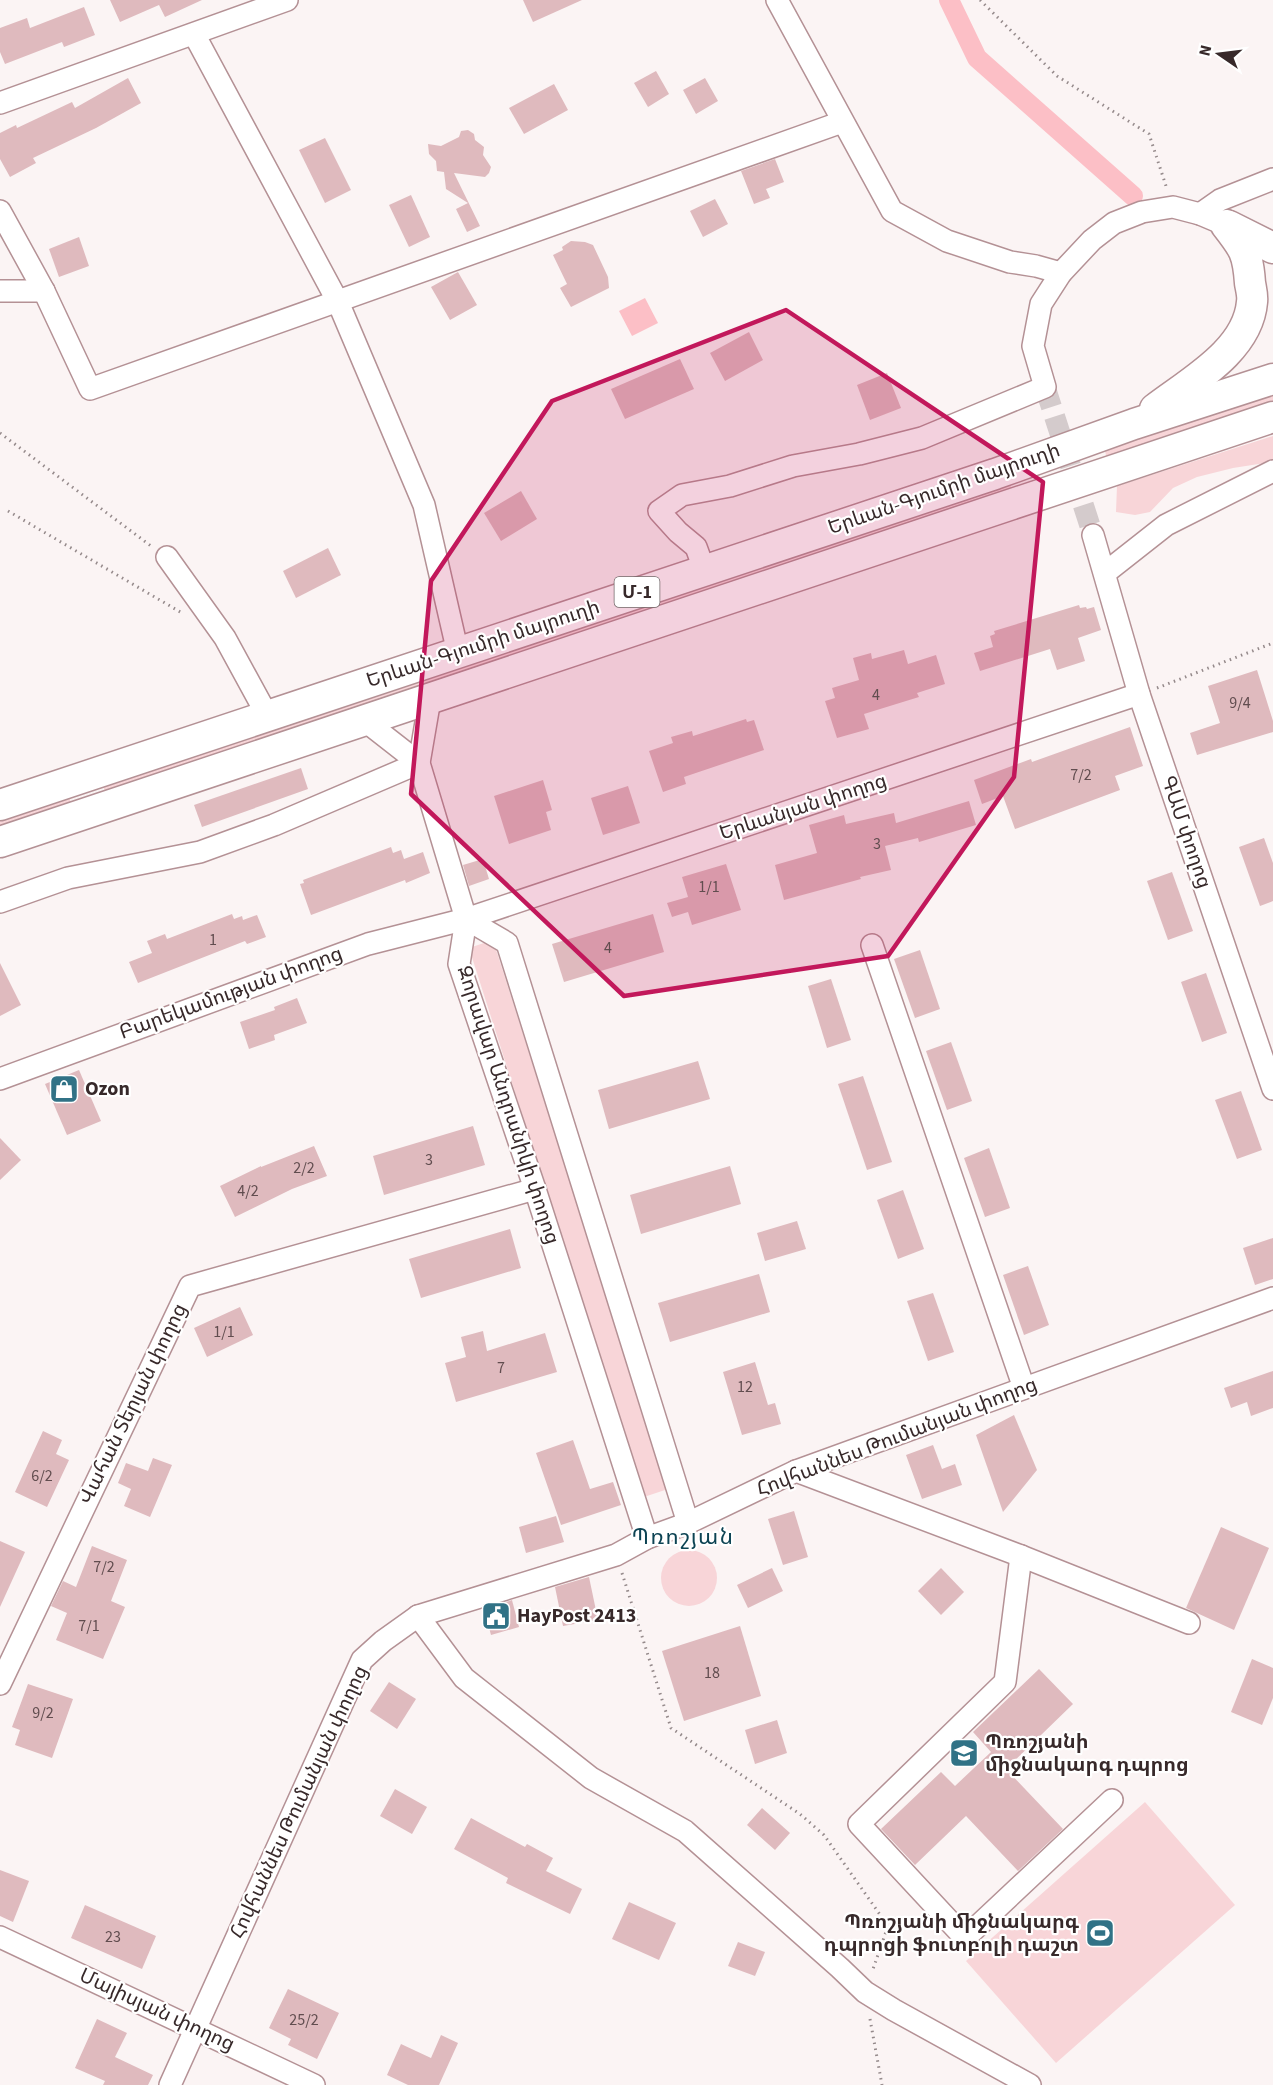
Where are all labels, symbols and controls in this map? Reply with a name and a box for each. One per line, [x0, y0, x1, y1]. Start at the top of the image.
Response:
north arrow [1189, 24, 1249, 84]
text: N [1193, 43, 1217, 58]
street label: Երևան-Գյումրի մայրուղի [824, 436, 1064, 542]
road number: Մ-1 [614, 577, 660, 607]
street label: Երևան-Գյումրի մայրուղի [363, 593, 603, 695]
house number: 4 [872, 684, 880, 706]
house number: 9/4 [1229, 692, 1251, 714]
house number: 7/2 [1070, 764, 1092, 786]
street label: Երևանյան փողոց [716, 767, 890, 847]
street label: ԳԱՄ փողոց [1154, 772, 1218, 892]
house number: 3 [873, 833, 881, 855]
house number: 1/1 [698, 876, 720, 898]
house number: 1 [209, 929, 217, 951]
house number: 4 [604, 937, 612, 959]
street label: Բարեկամության փողոց [115, 940, 347, 1046]
street label: Զորավար Անդրանիկի փողոց [450, 962, 566, 1248]
shop icon: Ozon [48, 1073, 80, 1105]
place label: Ozon [85, 1075, 130, 1103]
house number: 3 [425, 1149, 433, 1171]
house number: 2/2 [293, 1157, 315, 1179]
house number: 4/2 [237, 1180, 259, 1202]
street label: Վահան Տերյան փողոց [72, 1299, 194, 1509]
house number: 1/1 [213, 1321, 235, 1343]
house number: 7 [497, 1357, 505, 1379]
street label: Հովհաննես Թումանյան փողոց [753, 1370, 1041, 1504]
house number: 12 [737, 1376, 753, 1398]
house number: 6/2 [31, 1465, 53, 1487]
district label: Պռոշյան [631, 1521, 735, 1553]
house number: 7/2 [93, 1556, 115, 1578]
public building icon: HayPost 2413 [480, 1600, 512, 1632]
place label: HayPost 2413 [517, 1602, 636, 1630]
house number: 7/1 [78, 1615, 100, 1637]
street label: Հովհաննես Թումանյան փողոց [223, 1661, 375, 1943]
house number: 18 [704, 1662, 720, 1684]
house number: 9/2 [32, 1702, 54, 1724]
place label: Պռոշյանի միջնակարգ դպրոց [985, 1728, 1189, 1779]
school or university icon: Պռոշյանի միջնակարգ դպրոց [948, 1737, 980, 1769]
place label: Պռոշյանի միջնակարգ դպրոցի ֆուտբոլի դաշտ [824, 1908, 1080, 1959]
sports icon: Պռոշյանի միջնակարգ դպրոցի ֆուտբոլի դաշտ [1084, 1917, 1116, 1949]
house number: 23 [105, 1926, 121, 1948]
street label: Մայիսյան փողոց [75, 1962, 239, 2058]
house number: 25/2 [289, 2009, 319, 2031]

